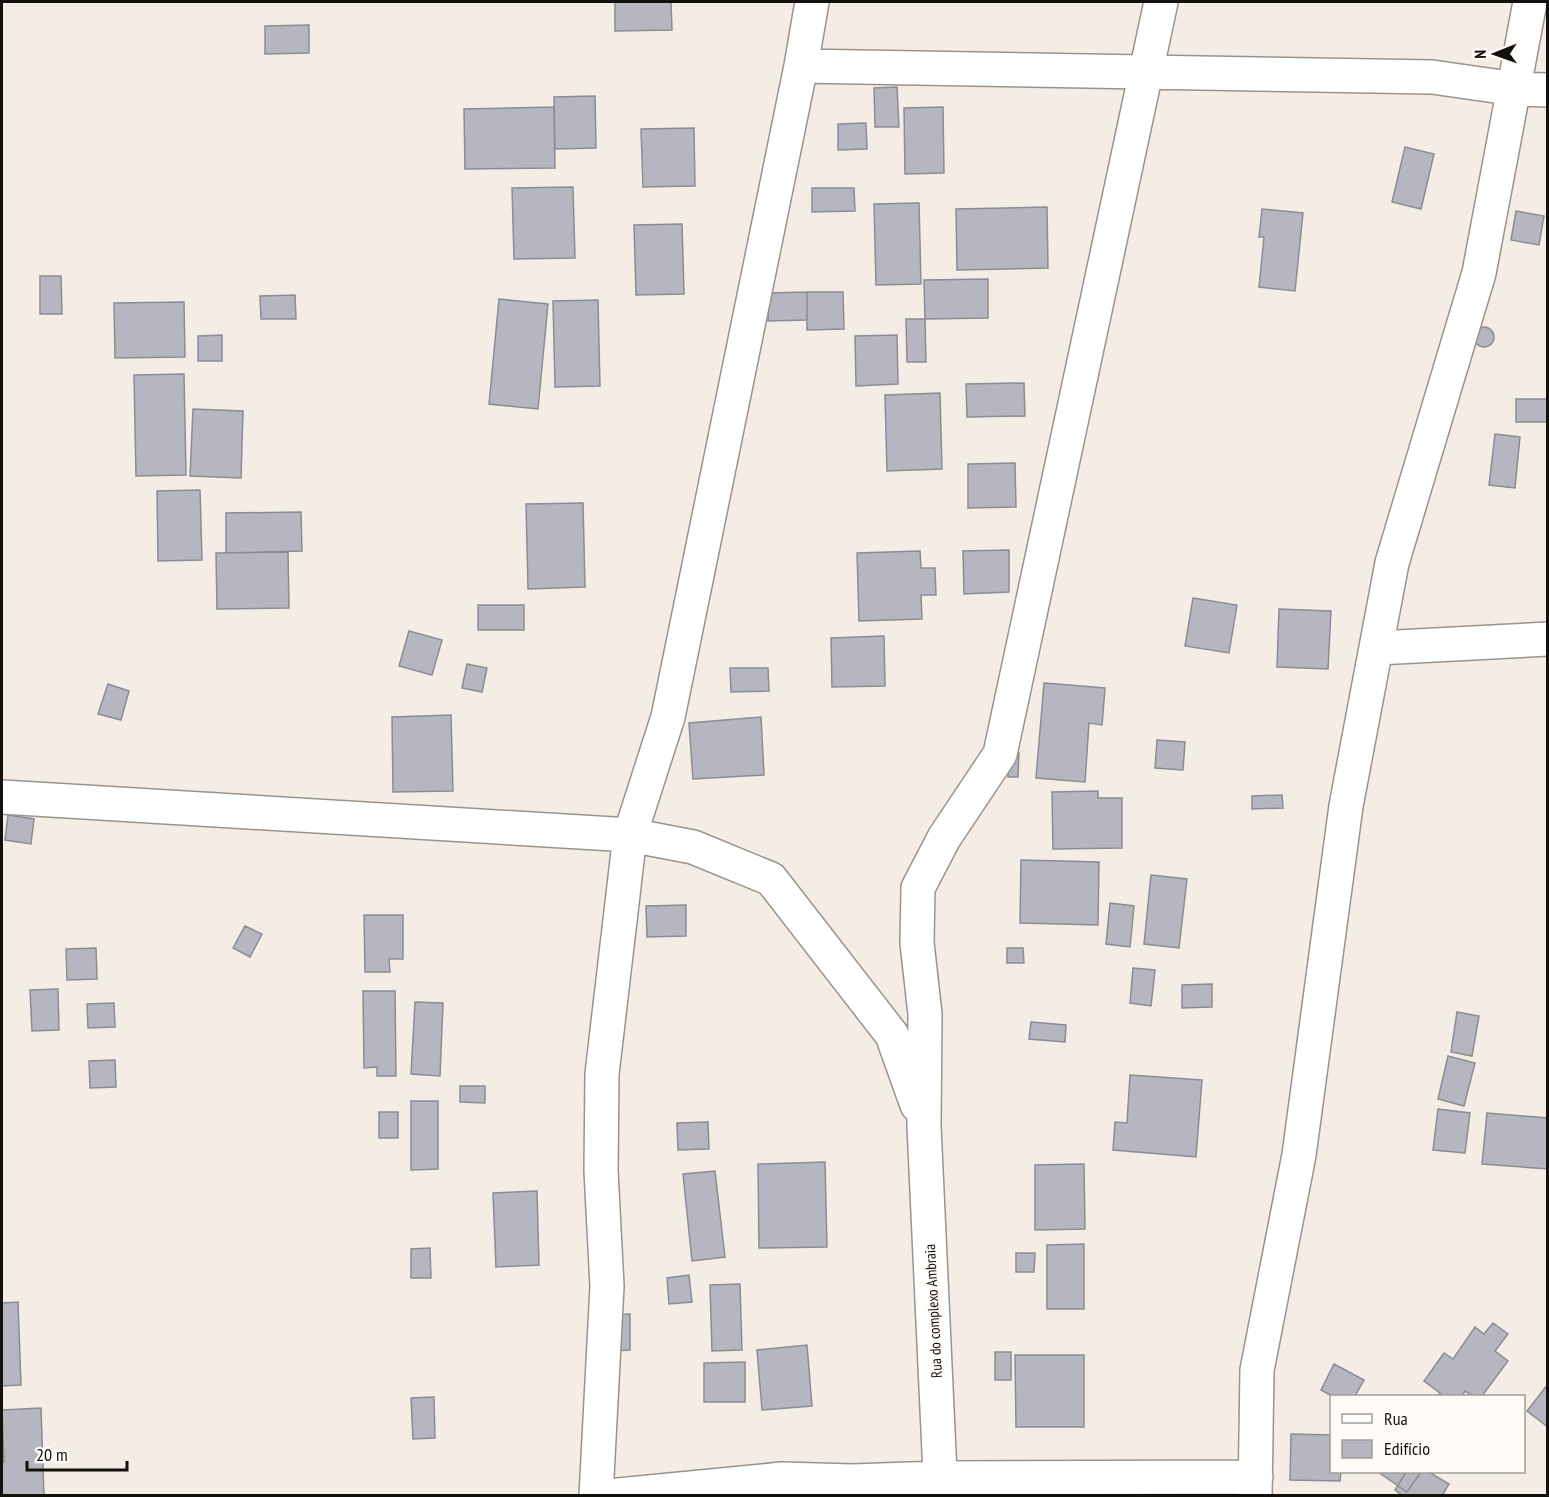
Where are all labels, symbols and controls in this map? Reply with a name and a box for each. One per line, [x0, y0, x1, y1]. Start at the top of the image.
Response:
north arrow [1465, 24, 1525, 84]
text: N [1470, 50, 1490, 59]
street label: Rua do complexo Ambraia [920, 1243, 946, 1379]
legend [1330, 1395, 1525, 1473]
text: Rua [1384, 1407, 1408, 1430]
scale bar [27, 1434, 128, 1472]
text: Edifício [1384, 1437, 1430, 1460]
text: 20 m [36, 1443, 68, 1466]

